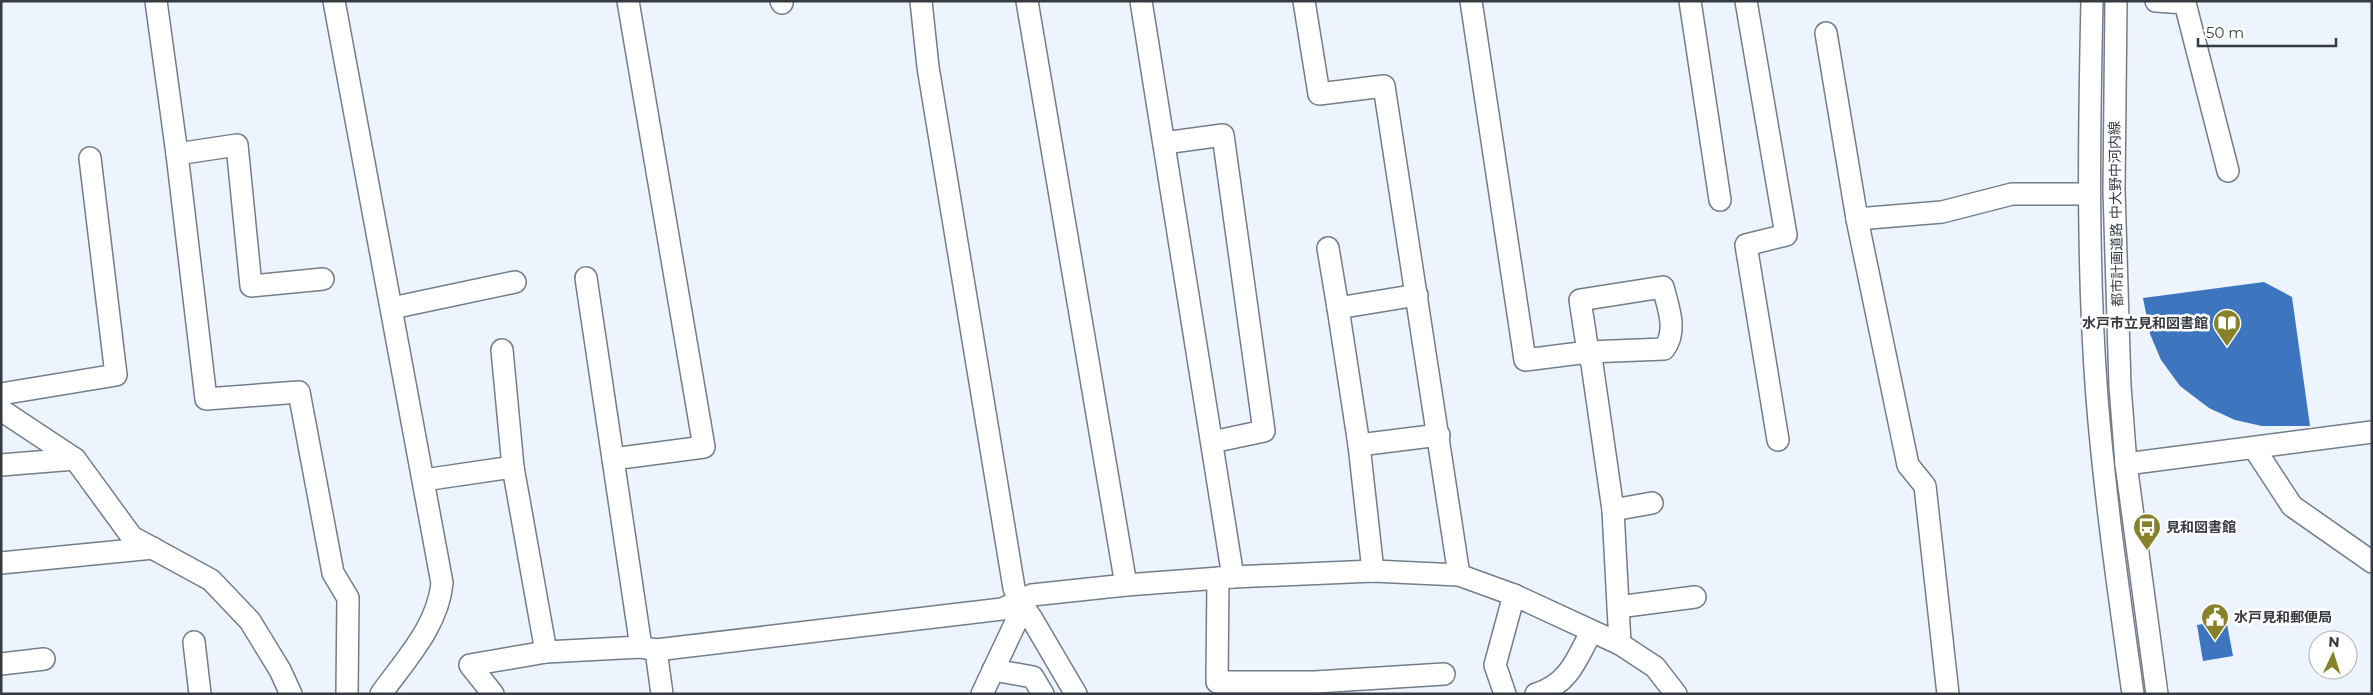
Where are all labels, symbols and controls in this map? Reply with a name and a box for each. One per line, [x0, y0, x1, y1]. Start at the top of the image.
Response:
scale bar [2198, 15, 2336, 47]
text: 50 m [2206, 23, 2244, 42]
street label: 都市計画道路 中大野中河内線 [2105, 121, 2127, 307]
library icon: 水戸市立見和図書館 [2212, 308, 2242, 347]
place label: 水戸市立見和図書館 [2082, 314, 2208, 332]
bus stop icon: 見和図書館 [2132, 512, 2162, 551]
place label: 見和図書館 [2166, 518, 2236, 536]
public building icon: 水戸見和郵便局 [2200, 602, 2230, 641]
place label: 水戸見和郵便局 [2234, 608, 2332, 626]
north arrow [2308, 630, 2358, 680]
text: N [2328, 633, 2340, 651]

